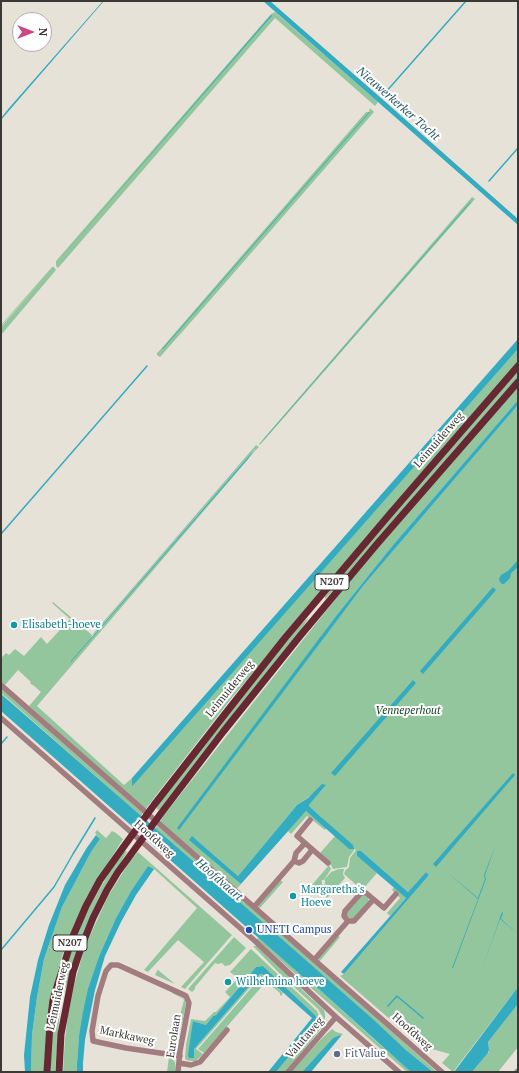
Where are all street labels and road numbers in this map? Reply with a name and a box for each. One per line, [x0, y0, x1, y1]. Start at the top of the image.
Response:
street label: Leimuiderweg [411, 410, 467, 470]
road number: N207 [315, 574, 349, 590]
street label: Leimuiderweg [203, 658, 257, 720]
street label: Hoofdweg [131, 818, 177, 860]
road number: N207 [53, 935, 87, 951]
street label: Leimuiderweg [44, 961, 72, 1031]
street label: Hoofdweg [389, 1011, 435, 1053]
street label: Eurolaan [164, 1013, 184, 1059]
street label: Valutaweg [283, 1015, 327, 1061]
street label: Markkaweg [99, 1024, 155, 1048]

